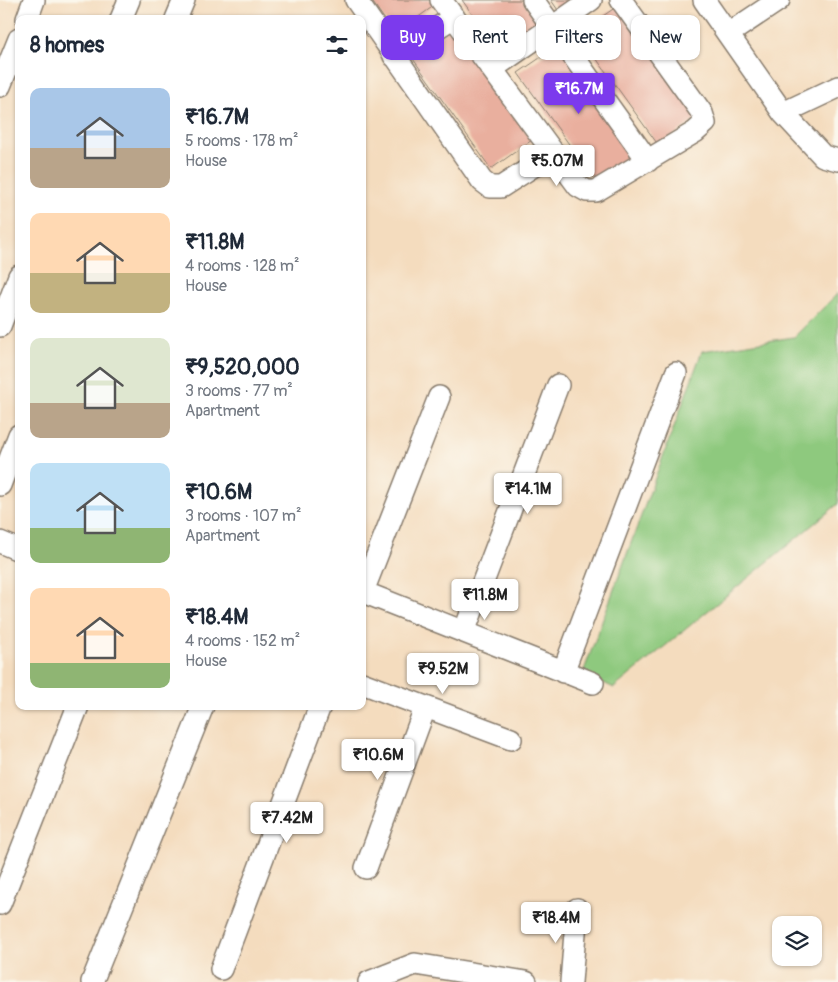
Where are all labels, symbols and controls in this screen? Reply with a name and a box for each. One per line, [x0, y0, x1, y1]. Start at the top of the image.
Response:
chip: Buy [381, 15, 444, 60]
chip: Rent [454, 15, 526, 60]
chip: Filters [536, 15, 621, 60]
chip: New [631, 15, 700, 60]
icon: filters [323, 31, 351, 59]
text: 8 homes [30, 32, 104, 59]
pin: ₹16.7M [538, 72, 620, 115]
text: ₹16.7M [555, 79, 603, 99]
text: ₹16.7M [185, 104, 249, 131]
icon: home [70, 108, 130, 168]
text: 5 rooms · 178 m² [185, 131, 298, 151]
pin: ₹5.07M [516, 144, 598, 187]
text: House [185, 151, 227, 171]
text: ₹5.07M [531, 151, 583, 171]
text: ₹11.8M [185, 229, 244, 256]
icon: home [70, 233, 130, 293]
text: 4 rooms · 128 m² [185, 256, 300, 276]
text: House [185, 276, 227, 296]
text: ₹9,520,000 [185, 354, 300, 381]
icon: home [70, 358, 130, 418]
text: 3 rooms · 77 m² [185, 381, 293, 401]
text: Apartment [185, 401, 260, 421]
pin: ₹14.1M [487, 472, 569, 515]
text: ₹10.6M [185, 479, 252, 506]
text: ₹14.1M [505, 479, 551, 499]
icon: home [70, 483, 130, 543]
text: 3 rooms · 107 m² [185, 506, 302, 526]
text: Apartment [185, 526, 260, 546]
pin: ₹11.8M [444, 578, 526, 621]
text: ₹11.8M [462, 585, 508, 605]
text: ₹18.4M [185, 604, 248, 631]
icon: home [70, 608, 130, 668]
text: 4 rooms · 152 m² [185, 631, 300, 651]
text: House [185, 651, 227, 671]
pin: ₹9.52M [402, 652, 484, 695]
text: ₹9.52M [418, 659, 468, 679]
pin: ₹10.6M [337, 738, 419, 781]
text: ₹10.6M [352, 745, 404, 765]
pin: ₹7.42M [246, 802, 328, 844]
text: ₹7.42M [261, 808, 313, 828]
pin: ₹18.4M [515, 902, 597, 944]
text: ₹18.4M [532, 908, 580, 928]
map controls [772, 916, 822, 966]
button: layers [772, 916, 822, 966]

